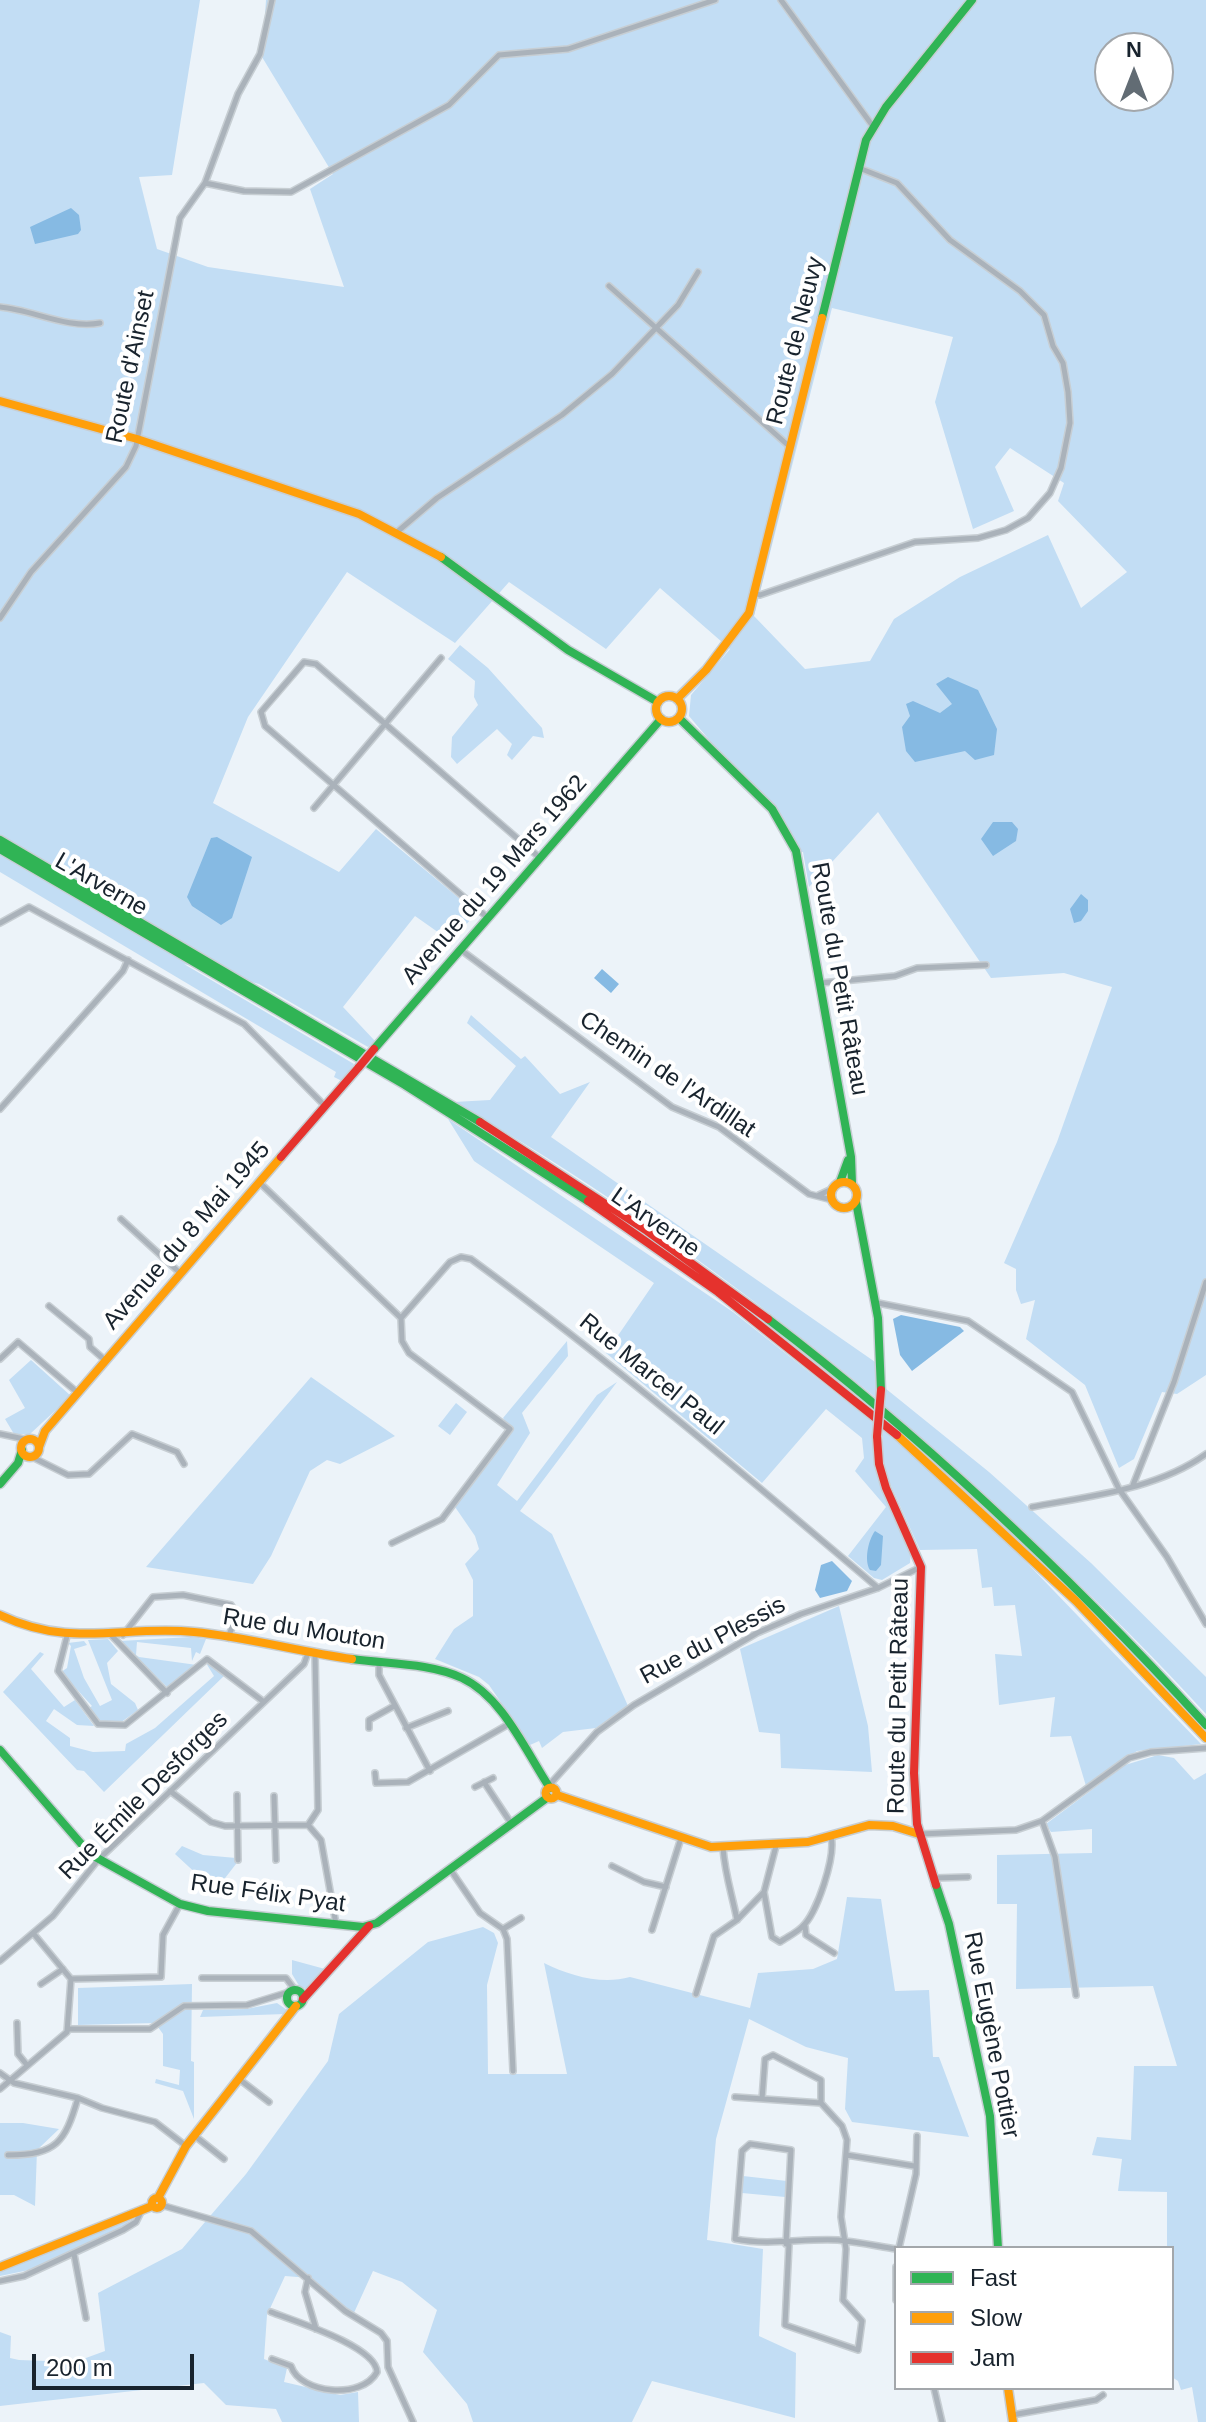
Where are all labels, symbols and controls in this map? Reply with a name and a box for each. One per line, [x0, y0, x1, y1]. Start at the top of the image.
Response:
north arrow [1094, 32, 1174, 112]
text: N [1126, 37, 1142, 62]
street label: Route de Neuvy [761, 254, 831, 428]
street label: Route d'Ainset [101, 288, 161, 446]
street label: Avenue du 19 Mars 1962 [396, 770, 594, 990]
street label: L'Arverne [50, 847, 152, 923]
street label: Route du Petit Râteau [804, 860, 874, 1098]
street label: Chemin de l'Ardillat [574, 1005, 760, 1145]
street label: Avenue du 8 Mai 1945 [97, 1136, 277, 1336]
street label: L'Arverne [605, 1182, 705, 1264]
street label: Rue Marcel Paul [573, 1308, 729, 1442]
street label: Route du Petit Râteau [883, 1578, 915, 1814]
street label: Rue du Plessis [636, 1591, 790, 1691]
street label: Rue du Mouton [221, 1603, 387, 1657]
street label: Rue Émile Desforges [54, 1706, 234, 1886]
street label: Rue Félix Pyat [189, 1869, 347, 1919]
street label: Rue Eugène Pottier [957, 1929, 1025, 2141]
legend [894, 2246, 1174, 2390]
text: Fast [970, 2264, 1017, 2291]
text: Slow [970, 2304, 1022, 2331]
scale bar [36, 2338, 198, 2388]
text: Jam [970, 2344, 1015, 2371]
text: 200 m [46, 2354, 113, 2381]

